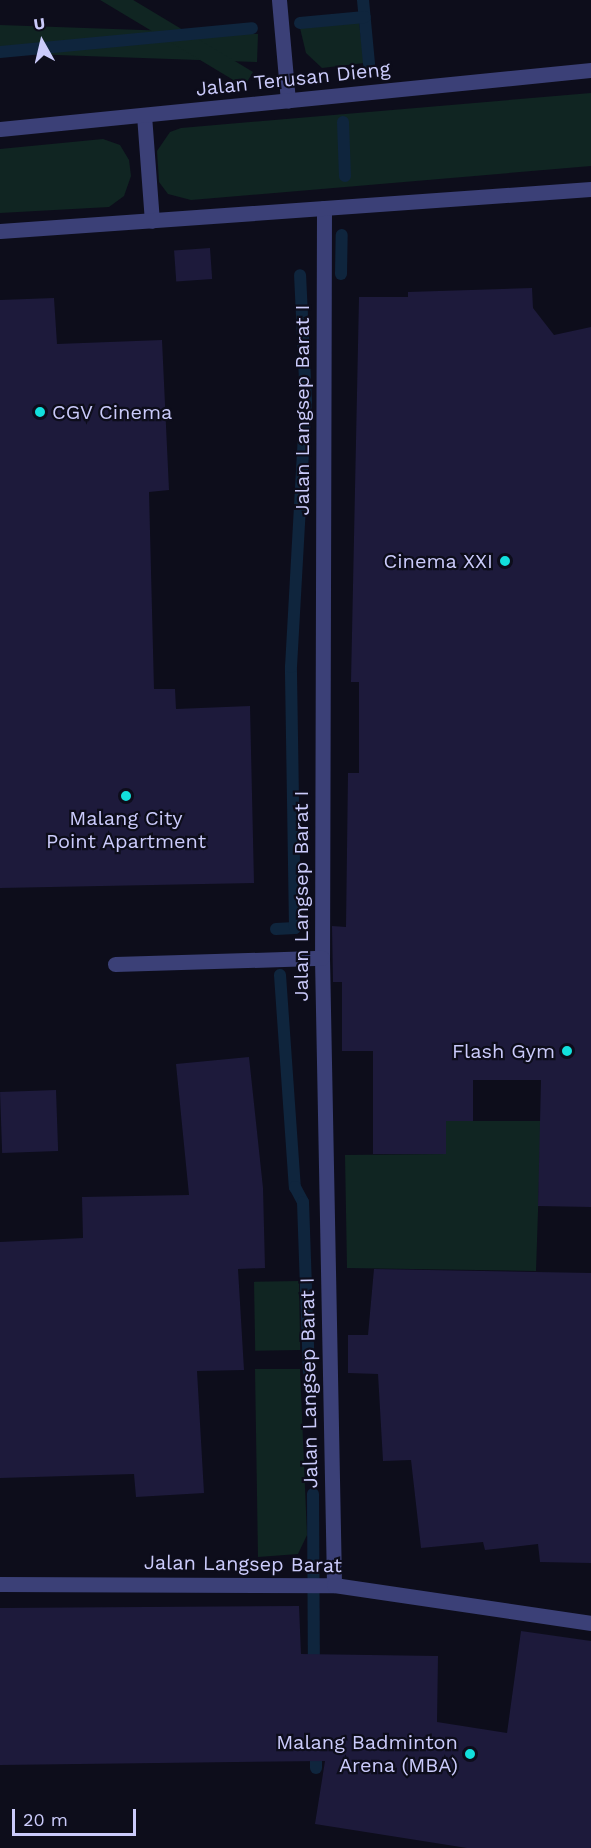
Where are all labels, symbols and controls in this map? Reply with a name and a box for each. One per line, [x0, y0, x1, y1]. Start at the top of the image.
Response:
north arrow [12, 12, 72, 72]
text: U [32, 13, 46, 34]
street label: Jalan Terusan Dieng [194, 57, 392, 101]
street label: Jalan Langsep Barat I [290, 305, 314, 515]
place label: CGV Cinema [52, 400, 173, 424]
marker: CGV Cinema [33, 405, 47, 419]
place label: Cinema XXI [383, 549, 493, 573]
marker: Cinema XXI [498, 554, 512, 568]
marker: Malang City Point Apartment [119, 789, 133, 803]
street label: Jalan Langsep Barat I [289, 791, 313, 1001]
place label: Malang City Point Apartment [46, 806, 206, 853]
place label: Flash Gym [452, 1039, 555, 1063]
marker: Flash Gym [560, 1044, 574, 1058]
street label: Jalan Langsep Barat I [295, 1277, 323, 1489]
street label: Jalan Langsep Barat [144, 1550, 342, 1578]
place label: Malang Badminton Arena (MBA) [276, 1730, 458, 1777]
marker: Malang Badminton Arena (MBA) [463, 1747, 477, 1761]
scale bar [15, 1797, 140, 1835]
text: 20 m [23, 1809, 68, 1830]

